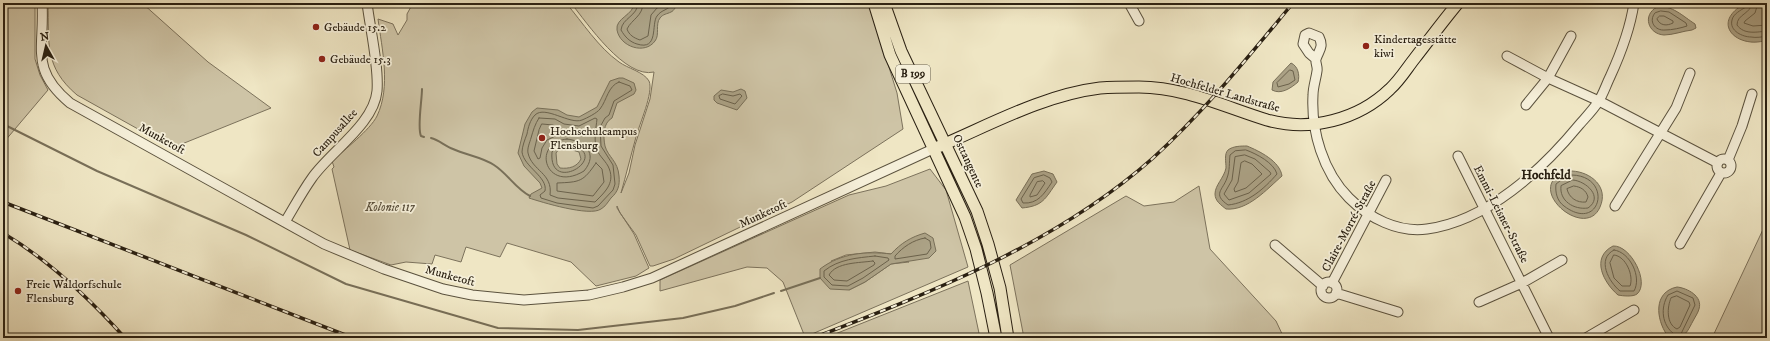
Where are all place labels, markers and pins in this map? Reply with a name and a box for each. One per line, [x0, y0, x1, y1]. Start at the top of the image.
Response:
place label: Gebäude 15.2 [324, 20, 386, 35]
marker: Gebäude 15.2 [311, 22, 321, 32]
place label: Kindertagesstätte kiwi [1374, 32, 1457, 61]
marker: Kindertagesstätte kiwi [1361, 41, 1371, 51]
place label: Gebäude 15.3 [330, 52, 391, 67]
marker: Gebäude 15.3 [317, 54, 327, 64]
place label: Hochschulcampus Flensburg [550, 124, 637, 153]
marker: Hochschulcampus Flensburg [537, 133, 547, 143]
place label: Freie Waldorfschule Flensburg [26, 277, 122, 306]
marker: Freie Waldorfschule Flensburg [13, 286, 23, 296]

